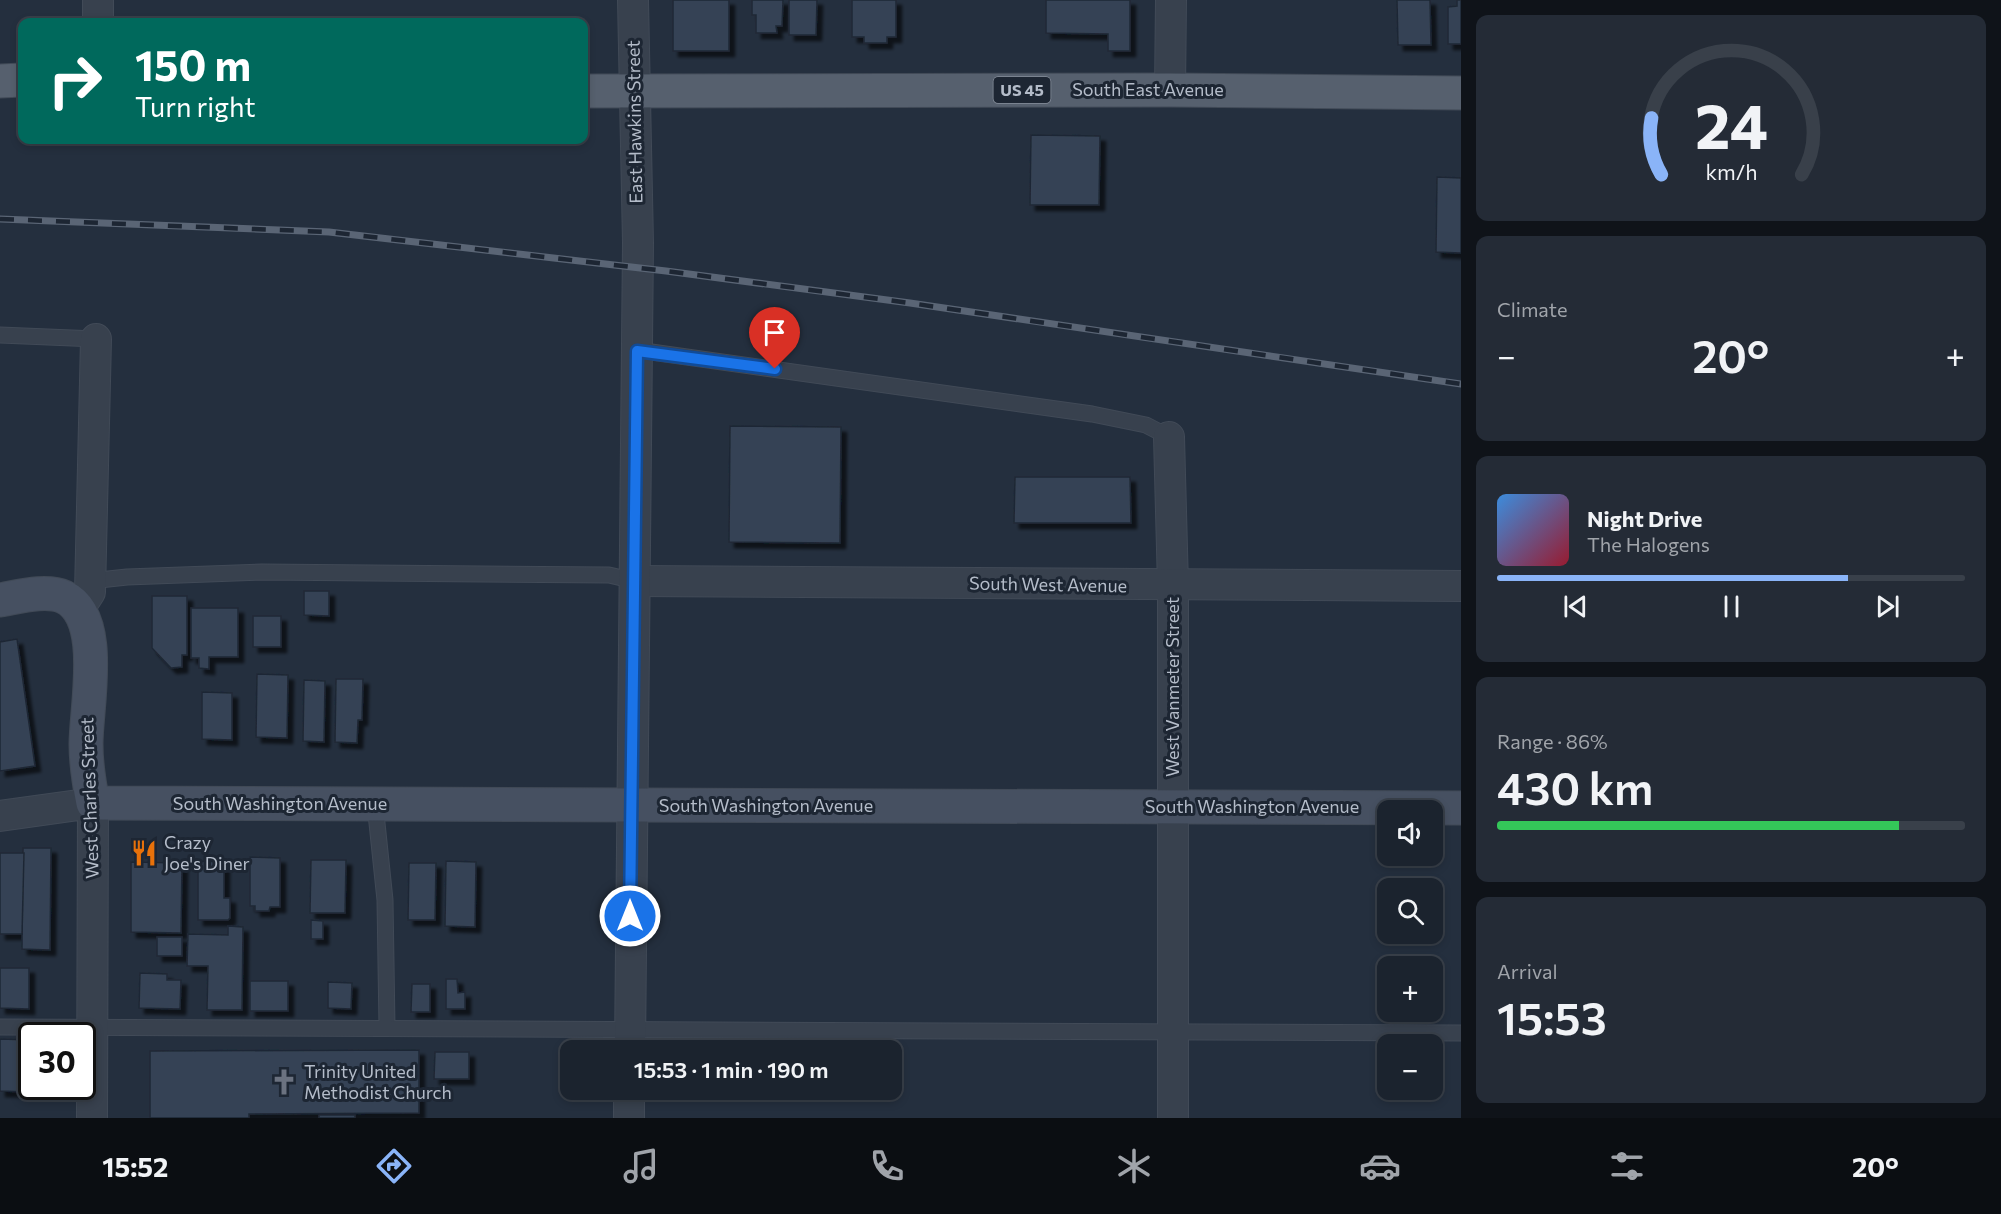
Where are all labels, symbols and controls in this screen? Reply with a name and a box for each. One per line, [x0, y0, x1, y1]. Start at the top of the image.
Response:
text: 150 m [135, 38, 251, 90]
street label: East Hawkins Street [622, 40, 646, 204]
icon: right [36, 42, 114, 120]
road number: US 45 [994, 77, 1050, 103]
street label: South East Avenue [1072, 78, 1224, 100]
text: 24 [1695, 86, 1767, 162]
text: Turn right [135, 90, 255, 123]
text: km/h [1705, 158, 1757, 184]
text: Climate [1497, 297, 1567, 321]
pin [749, 307, 800, 369]
icon: arrive [758, 316, 791, 349]
text: 20° [1692, 327, 1769, 382]
text: − [1497, 334, 1516, 375]
text: + [1946, 334, 1965, 375]
text: Night Drive [1587, 505, 1702, 532]
text: The Halogens [1587, 532, 1710, 556]
street label: South West Avenue [969, 572, 1127, 596]
icon: previous [1559, 590, 1592, 623]
icon: pause [1715, 590, 1748, 623]
icon: next [1871, 590, 1904, 623]
street label: West Vanmeter Street [1161, 597, 1183, 777]
street label: West Charles Street [75, 717, 103, 879]
text: Range · 86% [1497, 729, 1608, 753]
text: 430 km [1497, 759, 1653, 814]
street label: South Washington Avenue [173, 792, 387, 814]
street label: South Washington Avenue [659, 794, 873, 816]
street label: South Washington Avenue [1145, 795, 1359, 817]
map controls [1377, 800, 1443, 1100]
button: sound [1377, 800, 1443, 866]
place label: Crazy Joe's Diner [164, 831, 250, 874]
restaurant icon: Crazy Joe's Diner [129, 838, 159, 868]
button: search [1377, 878, 1443, 944]
position arrow [598, 884, 662, 948]
button: + [1377, 956, 1443, 1022]
text: Arrival [1497, 959, 1558, 983]
text: 15:53 [1497, 989, 1607, 1044]
speed limit sign: 30 [18, 1022, 96, 1100]
button: − [1377, 1034, 1443, 1100]
text: 15:53 · 1 min · 190 m [634, 1056, 828, 1083]
place label: Trinity United Methodist Church [304, 1060, 452, 1103]
church icon: Trinity United Methodist Church [269, 1067, 299, 1097]
icon: directions [373, 1145, 415, 1187]
icon: music [620, 1145, 662, 1187]
icon: phone [866, 1145, 908, 1187]
icon: climate [1113, 1145, 1155, 1187]
icon: car [1359, 1145, 1401, 1187]
icon: filters [1606, 1145, 1648, 1187]
text: 15:52 [102, 1150, 168, 1183]
text: 20° [1852, 1150, 1899, 1183]

